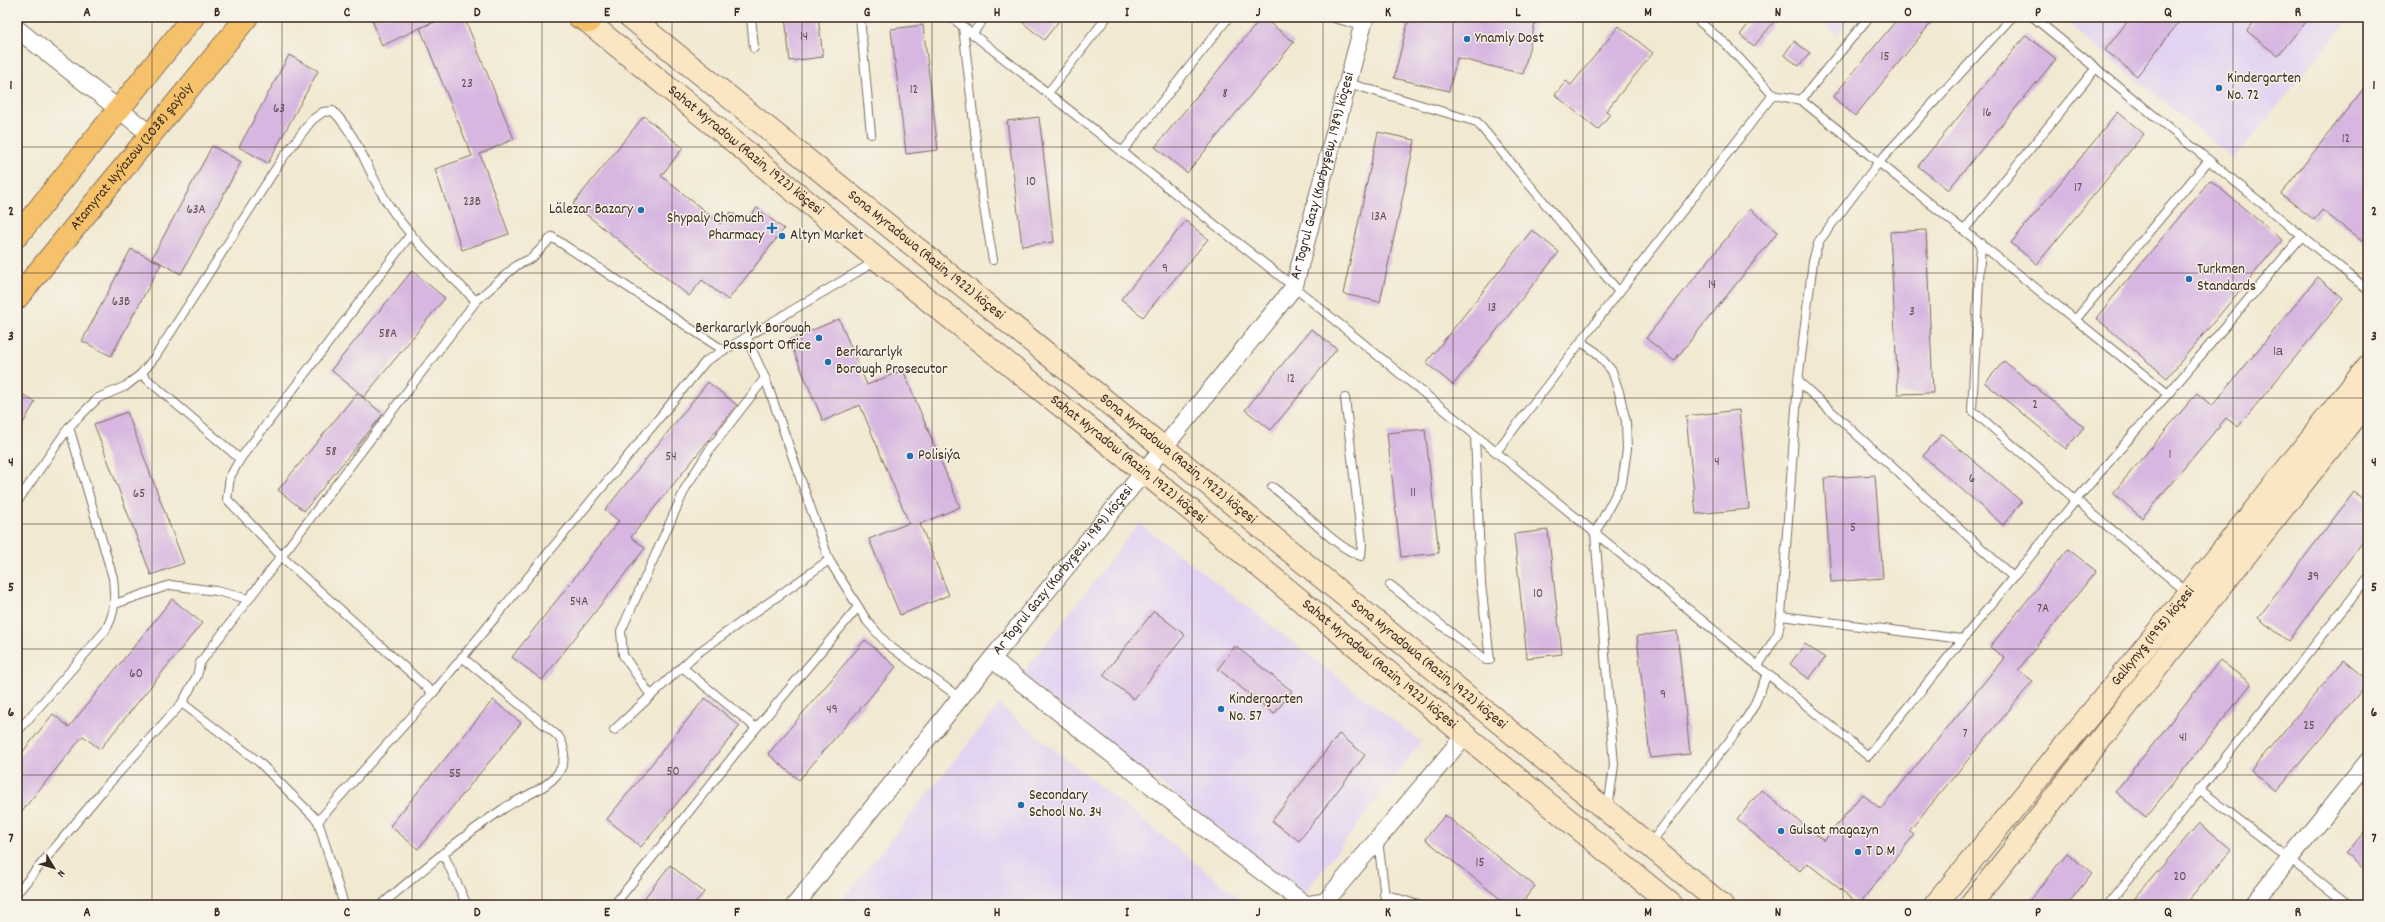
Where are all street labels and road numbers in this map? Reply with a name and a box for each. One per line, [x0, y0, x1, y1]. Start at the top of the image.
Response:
street label: Ar Togrul Gazy (Karbyşew, 1989) köçesi [1285, 70, 1361, 282]
street label: Atamyrat Nyýazow (2038) şaýoly [65, 78, 200, 236]
street label: Sahat Myradow (Razin, 1922) köçesi [662, 80, 828, 222]
street label: Sona Myradowa (Razin, 1922) köçesi [842, 185, 1009, 326]
street label: Sona Myradowa (Razin, 1922) köçesi [1094, 389, 1261, 530]
street label: Sahat Myradow (Razin, 1922) köçesi [1045, 390, 1211, 530]
street label: Ar Togrul Gazy (Karbyşew, 1989) köçesi [988, 480, 1140, 660]
street label: Galkynyş (1995) köçesi [2106, 582, 2201, 691]
street label: Sahat Myradow (Razin, 1922) köçesi [1296, 594, 1462, 735]
street label: Sona Myradowa (Razin, 1922) köçesi [1345, 594, 1512, 736]

